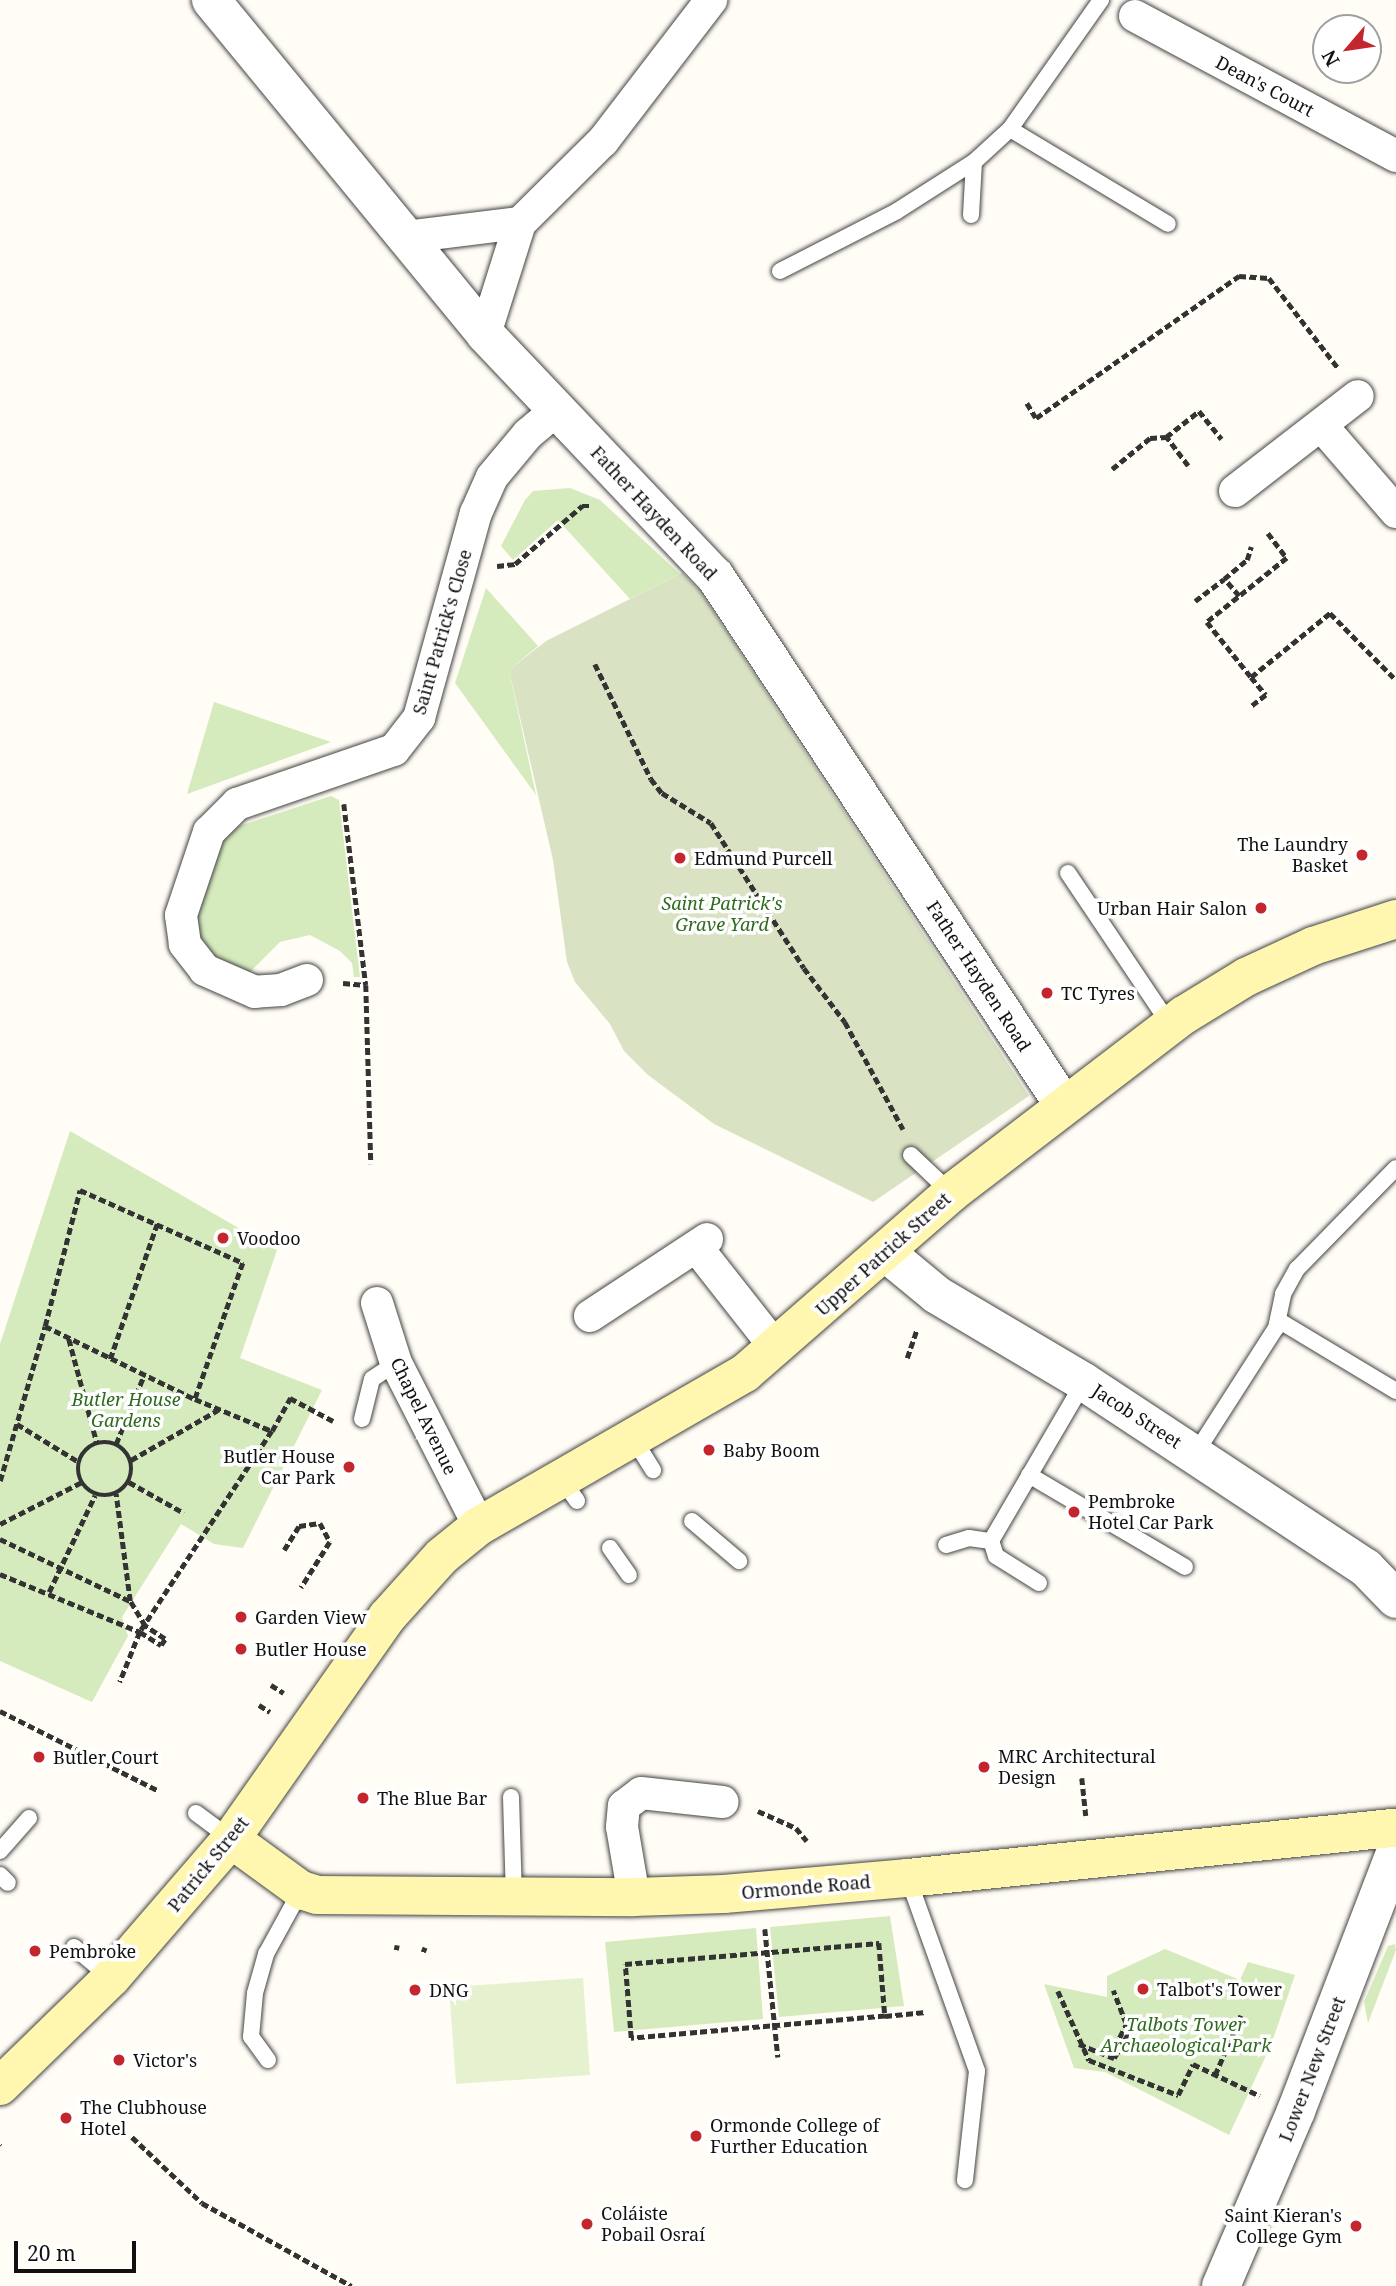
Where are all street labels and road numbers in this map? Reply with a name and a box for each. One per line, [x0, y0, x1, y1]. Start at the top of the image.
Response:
street label: Dean's Court [1212, 51, 1318, 121]
street label: Father Hayden Road [586, 442, 722, 584]
street label: Saint Patrick's Close [408, 547, 476, 717]
street label: Father Hayden Road [922, 897, 1036, 1055]
street label: Upper Patrick Street [811, 1188, 955, 1320]
street label: Chapel Avenue [386, 1354, 462, 1478]
street label: Jacob Street [1088, 1379, 1186, 1453]
street label: Patrick Street [163, 1812, 253, 1916]
street label: Ormonde Road [741, 1871, 871, 1903]
street label: Lower New Street [1274, 1993, 1350, 2145]

